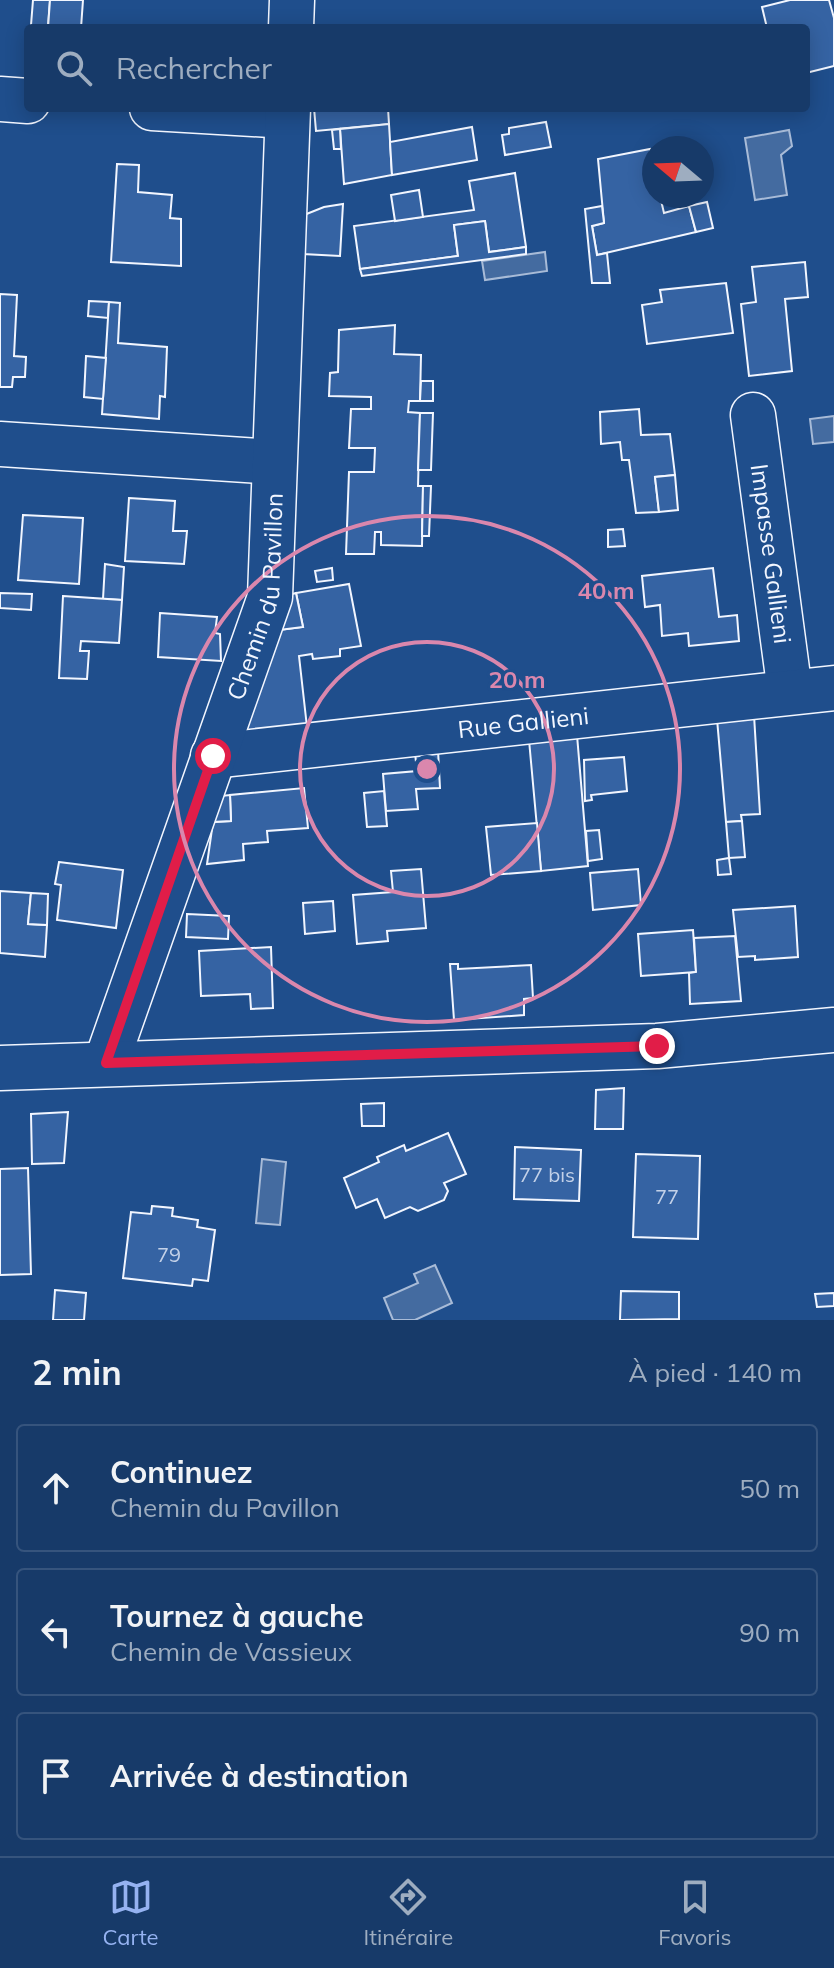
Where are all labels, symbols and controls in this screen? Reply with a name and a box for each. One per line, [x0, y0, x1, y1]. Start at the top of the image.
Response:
search box [24, 24, 810, 112]
icon: search [52, 46, 96, 90]
text: Rechercher [116, 49, 272, 87]
north arrow [642, 136, 714, 208]
street label: Impasse Gallieni [745, 462, 798, 646]
street label: Chemin du Pavillon [220, 492, 289, 704]
text: 40 m [578, 575, 634, 605]
text: 20 m [489, 664, 545, 694]
street label: Rue Gallieni [456, 700, 590, 744]
route start [195, 738, 231, 774]
centre of rings [413, 755, 441, 783]
route end [639, 1028, 675, 1064]
house number: 77 bis [519, 1162, 575, 1187]
house number: 77 [655, 1184, 679, 1209]
house number: 79 [157, 1242, 181, 1267]
text: 2 min [32, 1351, 122, 1394]
text: À pied · 140 m [629, 1356, 802, 1389]
text: Continuez [110, 1453, 253, 1491]
icon: ahead [34, 1466, 78, 1510]
text: 50 m [739, 1472, 800, 1505]
text: Chemin du Pavillon [110, 1491, 340, 1524]
text: Tournez à gauche [110, 1597, 364, 1635]
icon: left [34, 1610, 78, 1654]
text: 90 m [739, 1616, 800, 1649]
text: Chemin de Vassieux [110, 1635, 352, 1668]
icon: arrive [34, 1754, 78, 1798]
text: Arrivée à destination [110, 1757, 409, 1795]
tab: Carte [103, 1875, 159, 1951]
tab: Itinéraire [364, 1875, 453, 1951]
tab: Favoris [658, 1875, 731, 1951]

